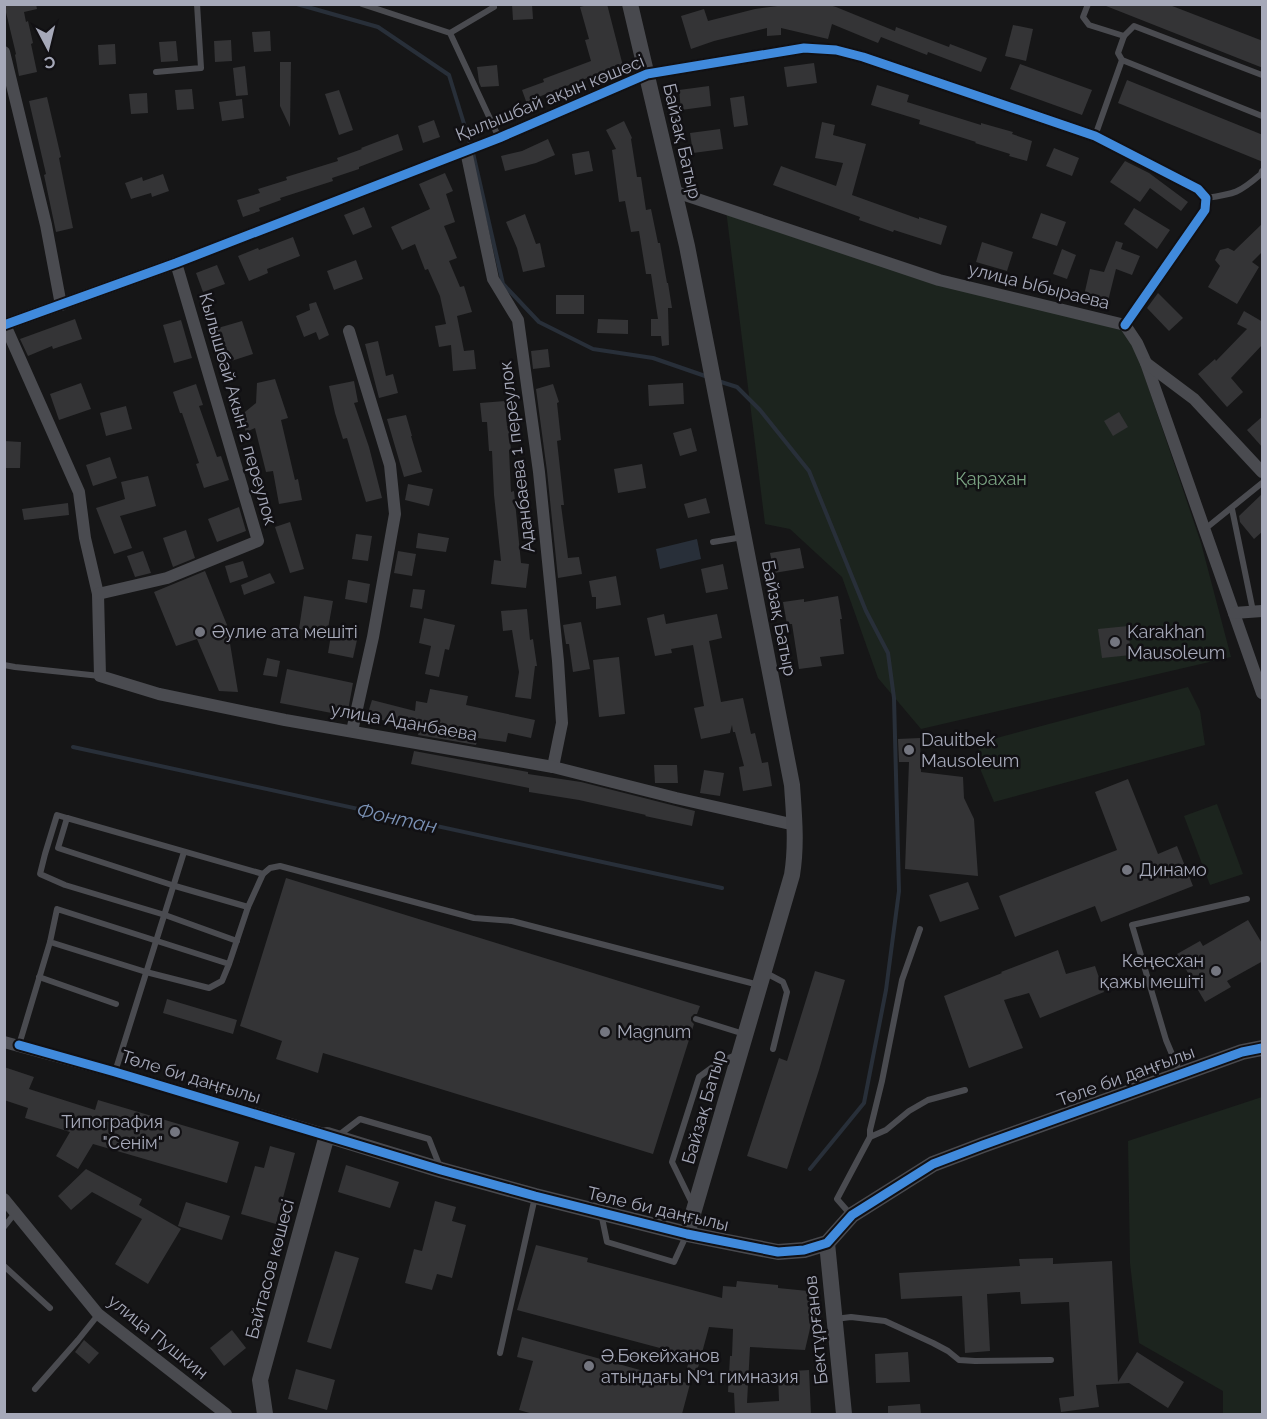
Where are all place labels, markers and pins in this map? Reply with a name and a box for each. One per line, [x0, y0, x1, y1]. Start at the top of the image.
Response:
place label: Әулие ата мешіті [212, 621, 358, 642]
place label: Karakhan Mausoleum [1127, 621, 1225, 663]
marker: Әулие ата мешіті [193, 625, 207, 639]
marker: Karakhan Mausoleum [1108, 635, 1122, 649]
place label: Dauitbek Mausoleum [921, 729, 1019, 771]
marker: Dauitbek Mausoleum [902, 743, 916, 757]
place label: Динамо [1139, 859, 1207, 880]
marker: Динамо [1120, 863, 1134, 877]
place label: Кеңесхан қажы мешіті [1100, 950, 1204, 992]
marker: Кеңесхан қажы мешіті [1209, 964, 1223, 978]
place label: Magnum [617, 1021, 691, 1042]
marker: Magnum [598, 1025, 612, 1039]
place label: Типография "Сенім" [61, 1111, 163, 1153]
marker: Типография "Сенім" [168, 1125, 182, 1139]
place label: Ә.Бөкейханов атындағы №1 гимназия [601, 1345, 799, 1387]
marker: Ә.Бөкейханов атындағы №1 гимназия [582, 1359, 596, 1373]

